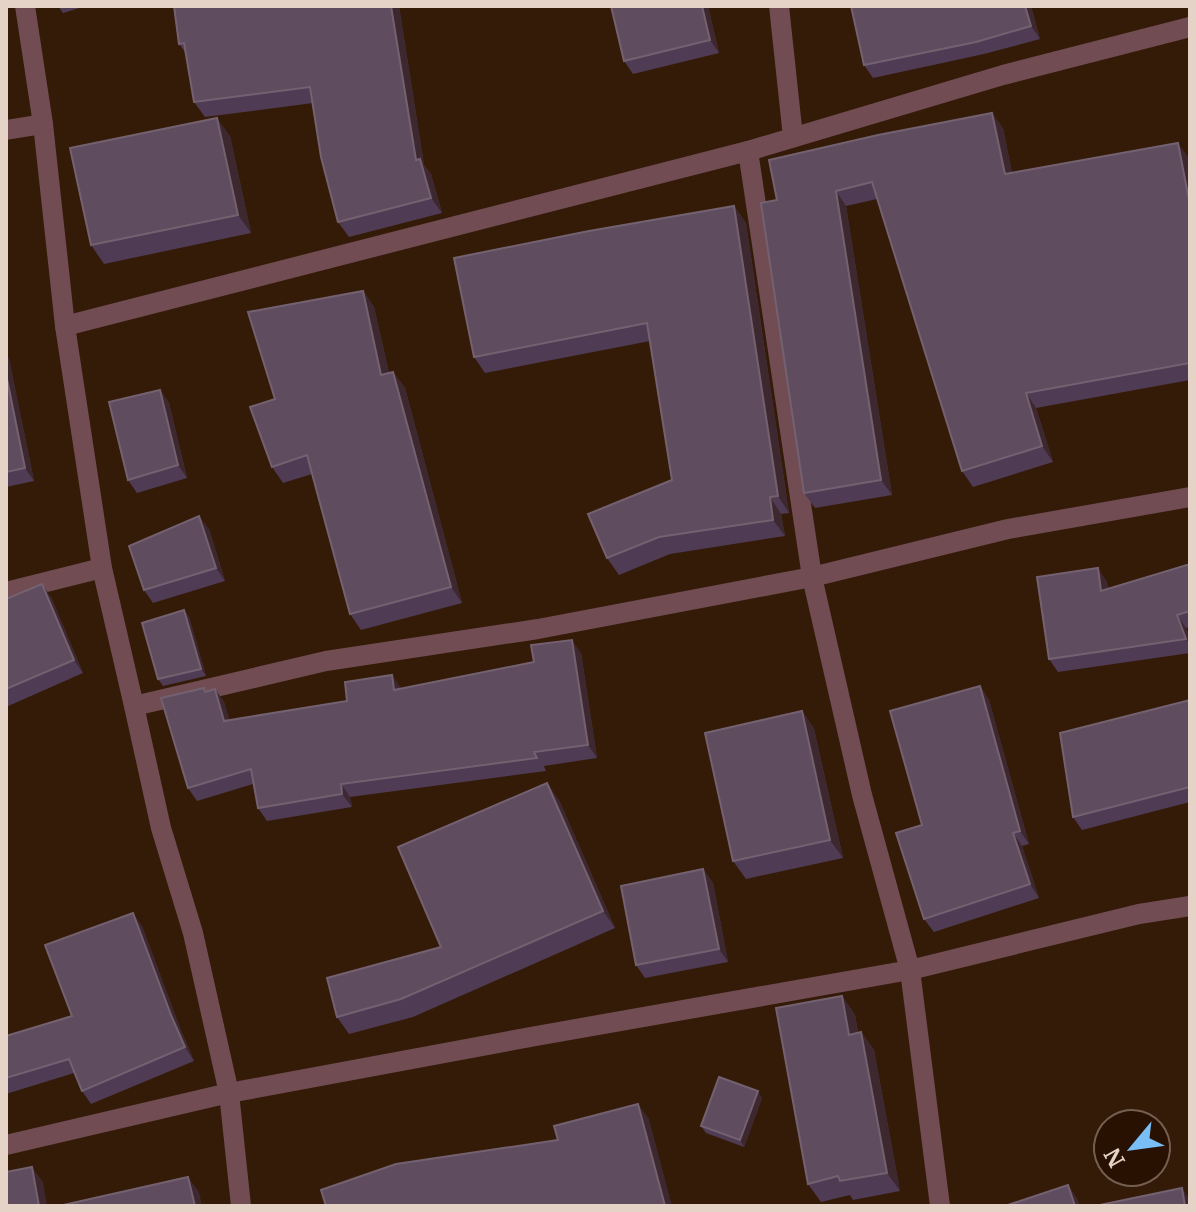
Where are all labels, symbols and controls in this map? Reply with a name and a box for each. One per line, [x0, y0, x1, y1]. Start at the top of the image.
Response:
north arrow [1092, 1108, 1172, 1188]
text: N [1098, 1143, 1131, 1172]

